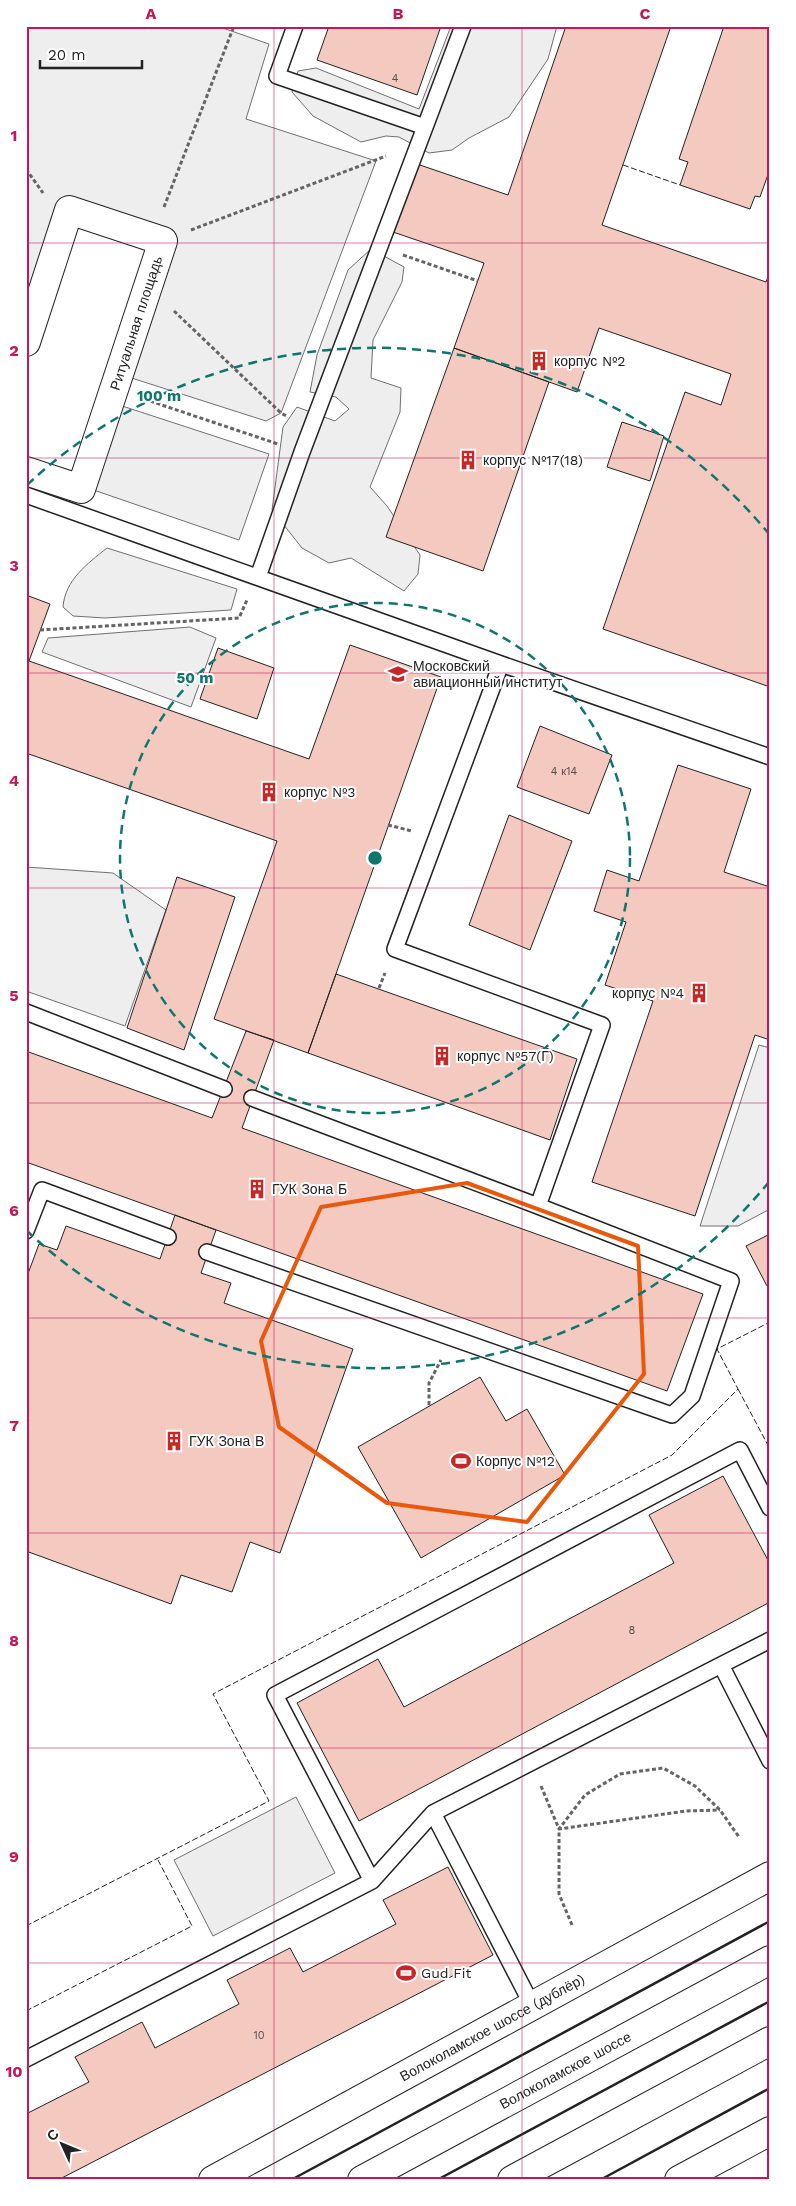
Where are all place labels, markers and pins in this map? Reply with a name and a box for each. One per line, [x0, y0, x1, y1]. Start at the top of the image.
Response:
building icon: корпус №2 [528, 350, 550, 372]
place label: корпус №2 [554, 353, 626, 369]
building icon: корпус №17(18) [457, 449, 479, 471]
place label: корпус №17(18) [483, 452, 583, 468]
place label: Московский авиационный институт [413, 658, 563, 690]
school or university icon: Московский авиационный институт [387, 663, 409, 685]
building icon: корпус №3 [258, 781, 280, 803]
place label: корпус №3 [284, 784, 356, 800]
centre of rings [366, 849, 384, 867]
building icon: корпус №4 [688, 982, 710, 1004]
place label: корпус №4 [612, 985, 684, 1001]
building icon: корпус №57(Г) [431, 1045, 453, 1067]
place label: корпус №57(Г) [457, 1048, 554, 1064]
building icon: ГУК Зона Б [246, 1178, 268, 1200]
place label: ГУК Зона Б [272, 1181, 347, 1197]
building icon: ГУК Зона В [163, 1430, 185, 1452]
place label: ГУК Зона В [189, 1433, 264, 1449]
sports icon: Корпус №12 [450, 1450, 472, 1472]
place label: Корпус №12 [476, 1453, 555, 1469]
sports icon: Gud Fit [395, 1962, 417, 1984]
place label: Gud Fit [421, 1965, 472, 1981]

